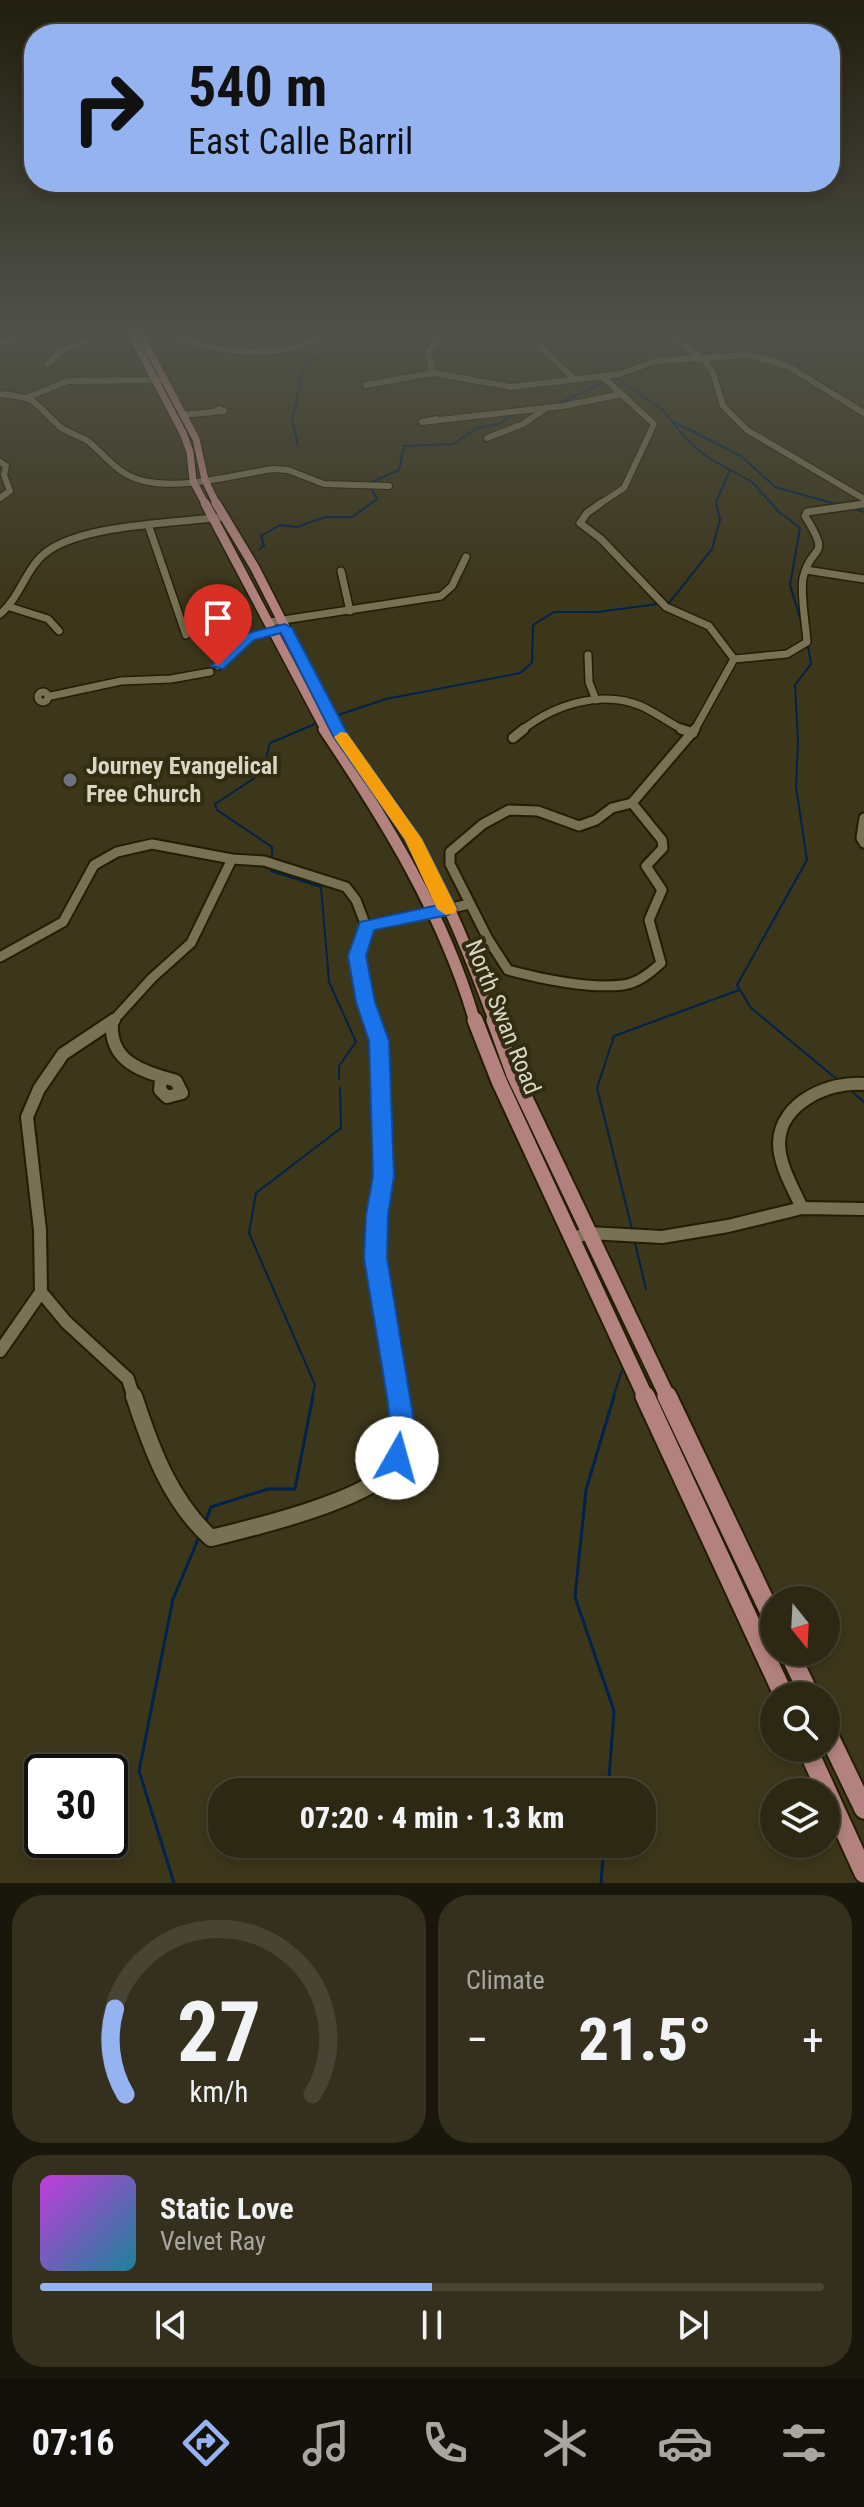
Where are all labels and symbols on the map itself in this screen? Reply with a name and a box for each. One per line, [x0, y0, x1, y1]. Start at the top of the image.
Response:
pin [184, 584, 252, 666]
place label: Journey Evangelical Free Church [86, 752, 278, 808]
marker: Journey Evangelical Free Church [61, 771, 79, 789]
street label: North Swan Road [459, 936, 547, 1098]
position arrow [355, 1416, 439, 1500]
north arrow [760, 1586, 840, 1666]
speed limit sign: 30 [24, 1754, 128, 1858]

